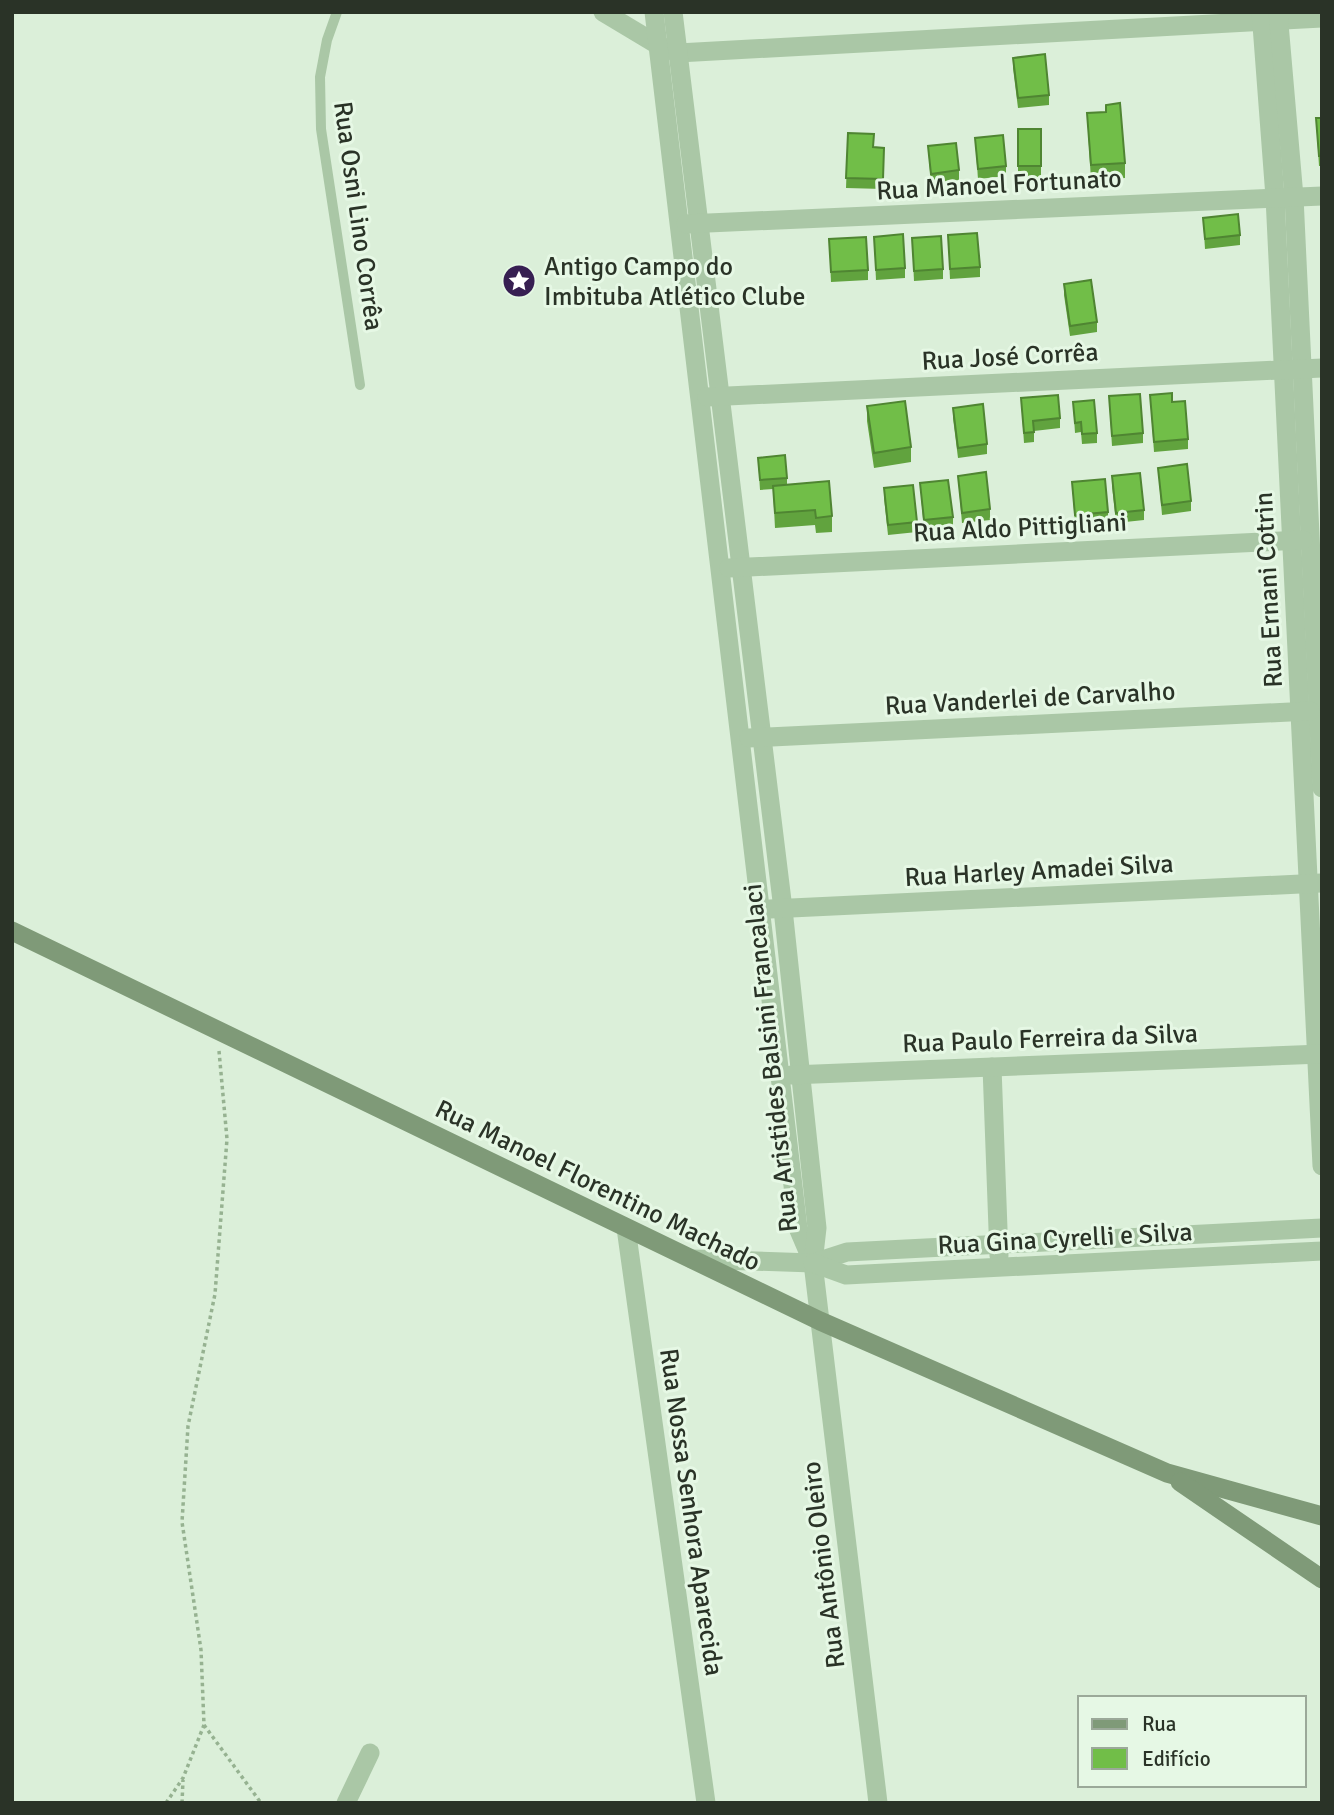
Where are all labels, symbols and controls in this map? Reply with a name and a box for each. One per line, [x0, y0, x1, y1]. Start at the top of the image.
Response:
street label: Rua Osni Lino Corrêa [326, 100, 390, 333]
street label: Rua Manoel Fortunato [876, 163, 1123, 207]
place label: Antigo Campo do Imbituba Atlético Clube [544, 251, 806, 313]
place icon: Antigo Campo do Imbituba Atlético Clube [500, 262, 538, 300]
street label: Rua José Corrêa [921, 336, 1099, 378]
street label: Rua Ernani Cotrin [1248, 491, 1290, 689]
street label: Rua Aldo Pittigliani [912, 506, 1128, 550]
street label: Rua Vanderlei de Carvalho [884, 675, 1176, 723]
street label: Rua Harley Amadei Silva [904, 848, 1174, 894]
street label: Rua Aristides Balsini Francalaci [737, 882, 805, 1234]
street label: Rua Paulo Ferreira da Silva [902, 1018, 1198, 1060]
street label: Rua Manoel Florentino Machado [430, 1093, 765, 1279]
street label: Rua Gina Cyrelli e Silva [937, 1216, 1193, 1262]
street label: Rua Nossa Senhora Aparecida [652, 1346, 730, 1678]
street label: Rua Antônio Oleiro [795, 1460, 853, 1670]
legend [1078, 1696, 1306, 1787]
text: Rua [1142, 1711, 1176, 1737]
text: Edifício [1142, 1746, 1211, 1772]

